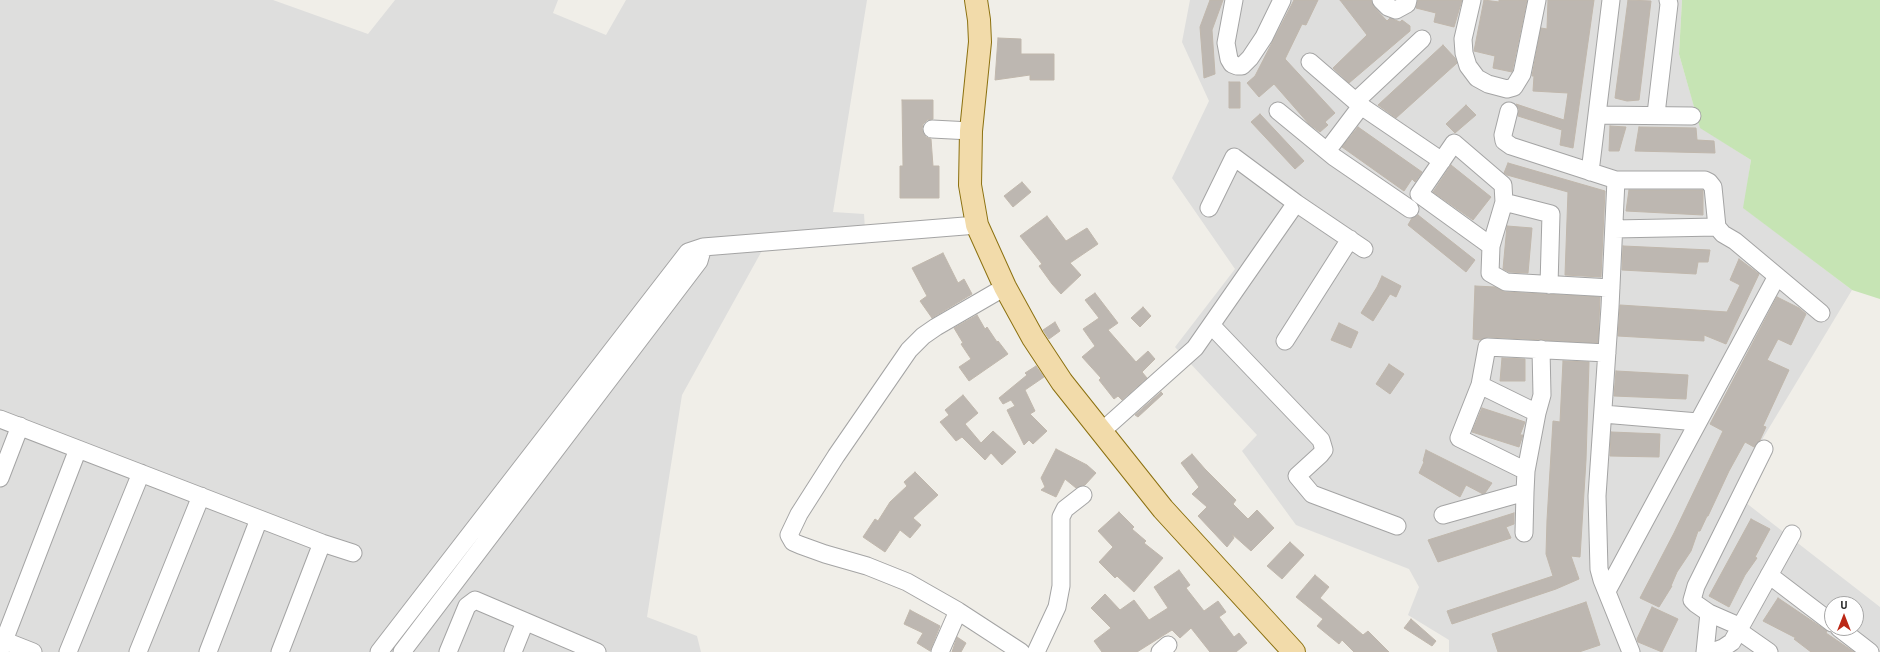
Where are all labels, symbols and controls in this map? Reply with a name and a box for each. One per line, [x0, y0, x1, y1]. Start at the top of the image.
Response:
north arrow [1824, 596, 1864, 636]
text: U [1841, 598, 1847, 612]

